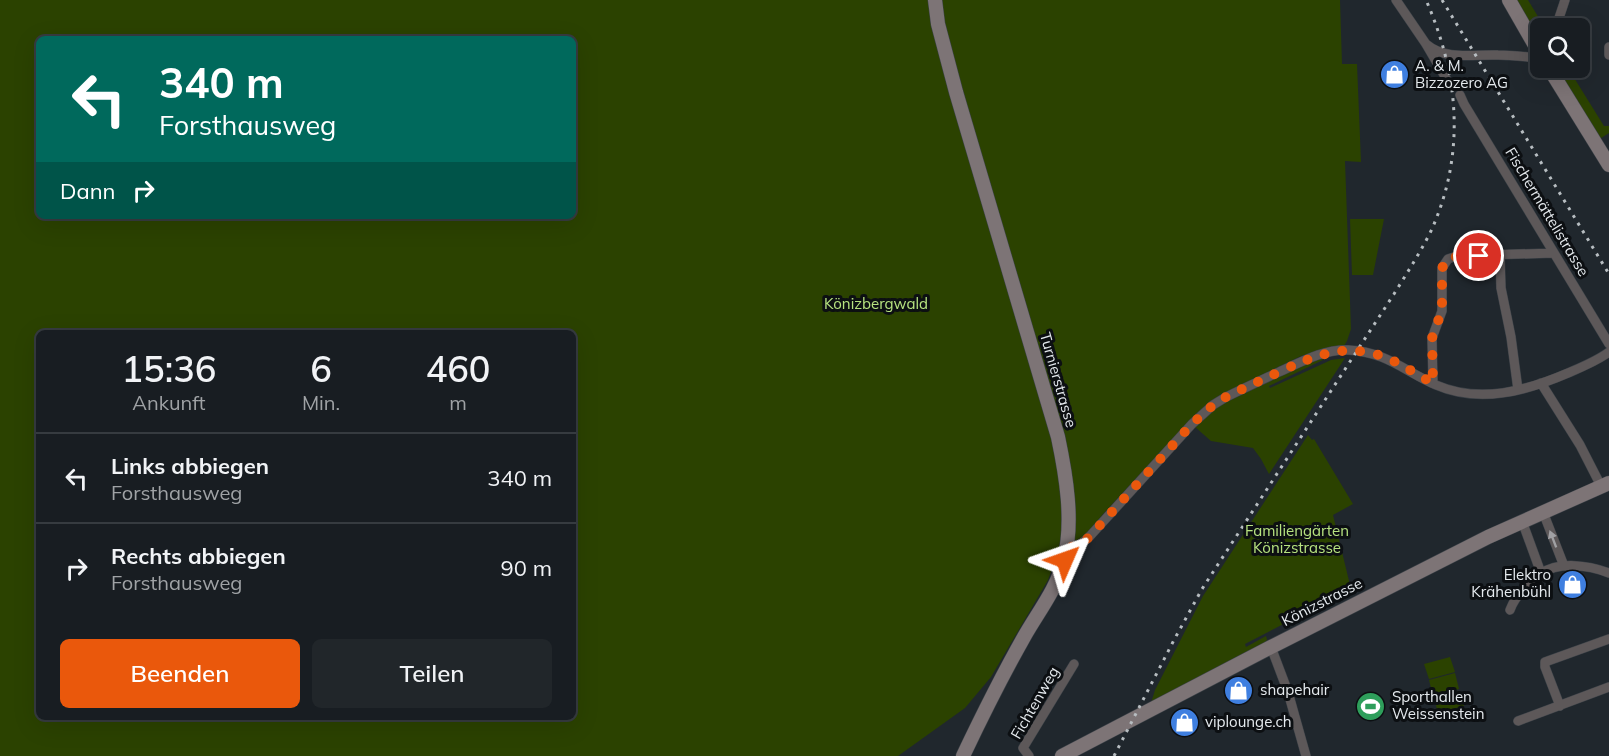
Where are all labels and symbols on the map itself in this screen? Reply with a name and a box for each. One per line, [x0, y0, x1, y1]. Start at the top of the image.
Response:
place label: A. & M. Bizzozero AG [1415, 56, 1508, 92]
shop icon: A. & M. Bizzozero AG [1378, 59, 1410, 91]
street label: Fischermättelistrasse [1501, 144, 1593, 280]
pin [1453, 230, 1504, 281]
park label: Könizbergwald [824, 294, 928, 313]
street label: Turnierstrasse [1036, 330, 1081, 430]
park label: Familiengärten Könizstrasse [1245, 521, 1349, 557]
position arrow [1033, 528, 1097, 592]
one-way arrow [1548, 530, 1557, 548]
place label: Elektro Krähenbühl [1471, 565, 1551, 601]
shop icon: Elektro Krähenbühl [1556, 568, 1588, 600]
street label: Könizstrasse [1278, 573, 1365, 630]
street label: Fichtenweg [1006, 663, 1063, 742]
shop icon: shapehair [1223, 674, 1255, 706]
place label: shapehair [1260, 680, 1330, 699]
place label: Sporthallen Weissenstein [1392, 687, 1484, 723]
sports icon: Sporthallen Weissenstein [1355, 690, 1387, 722]
shop icon: viplounge.ch [1168, 706, 1200, 738]
place label: viplounge.ch [1205, 712, 1292, 731]

